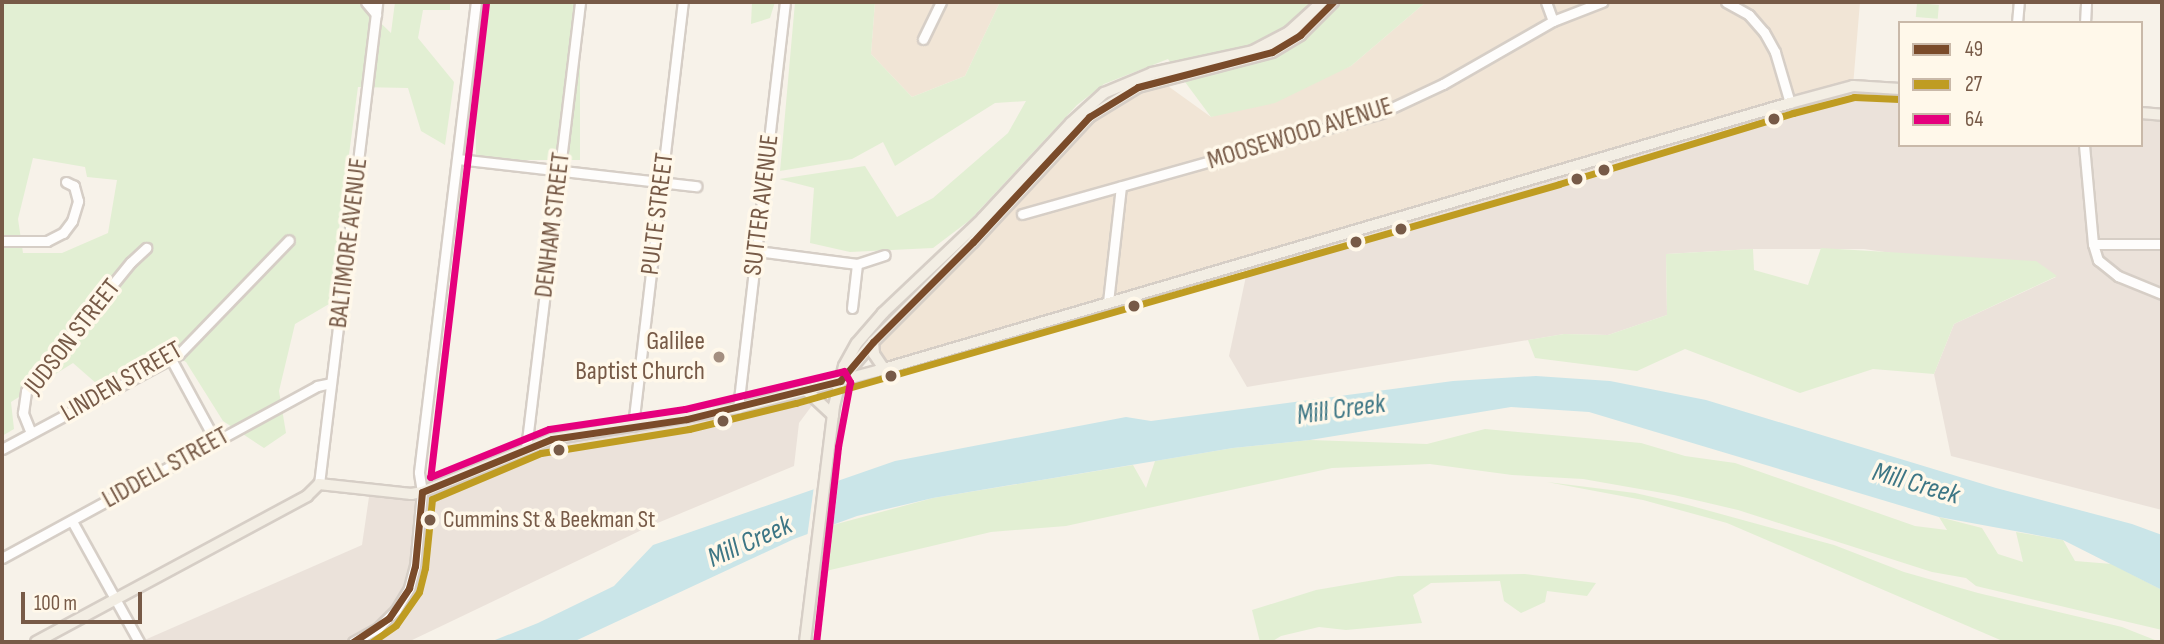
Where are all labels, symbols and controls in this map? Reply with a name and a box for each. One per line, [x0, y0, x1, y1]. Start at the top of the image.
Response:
legend [1898, 21, 2143, 147]
text: 49 [1965, 37, 1983, 62]
text: 27 [1965, 72, 1982, 97]
street label: MOOSEWOOD AVENUE [1204, 91, 1396, 177]
text: 64 [1965, 107, 1983, 132]
unlabelled marker [1767, 112, 1781, 126]
street label: SUTTER AVENUE [738, 133, 786, 277]
street label: DENHAM STREET [529, 151, 577, 299]
street label: PULTE STREET [635, 151, 681, 277]
street label: BALTIMORE AVENUE [323, 156, 375, 330]
unlabelled marker [1597, 163, 1611, 177]
unlabelled marker [1570, 172, 1584, 186]
unlabelled marker [1394, 222, 1408, 236]
unlabelled marker [1349, 235, 1363, 249]
street label: JUDSON STREET [18, 273, 128, 401]
unlabelled marker [1127, 299, 1141, 313]
place label: Galilee Baptist Church [575, 326, 705, 388]
street label: LINDEN STREET [56, 335, 188, 429]
marker: Galilee Baptist Church [711, 349, 727, 365]
unlabelled marker [884, 369, 898, 383]
water label: Mill Creek [1295, 387, 1387, 433]
unlabelled marker [716, 414, 730, 428]
street label: LIDDELL STREET [97, 420, 235, 516]
unlabelled marker [552, 443, 566, 457]
water label: Mill Creek [1869, 456, 1963, 512]
place label: Cummins St & Beekman St [443, 506, 655, 534]
water label: Mill Creek [703, 509, 797, 575]
marker: Cummins St & Beekman St [423, 513, 437, 527]
scale bar [24, 578, 145, 622]
text: 100 m [34, 591, 77, 616]

